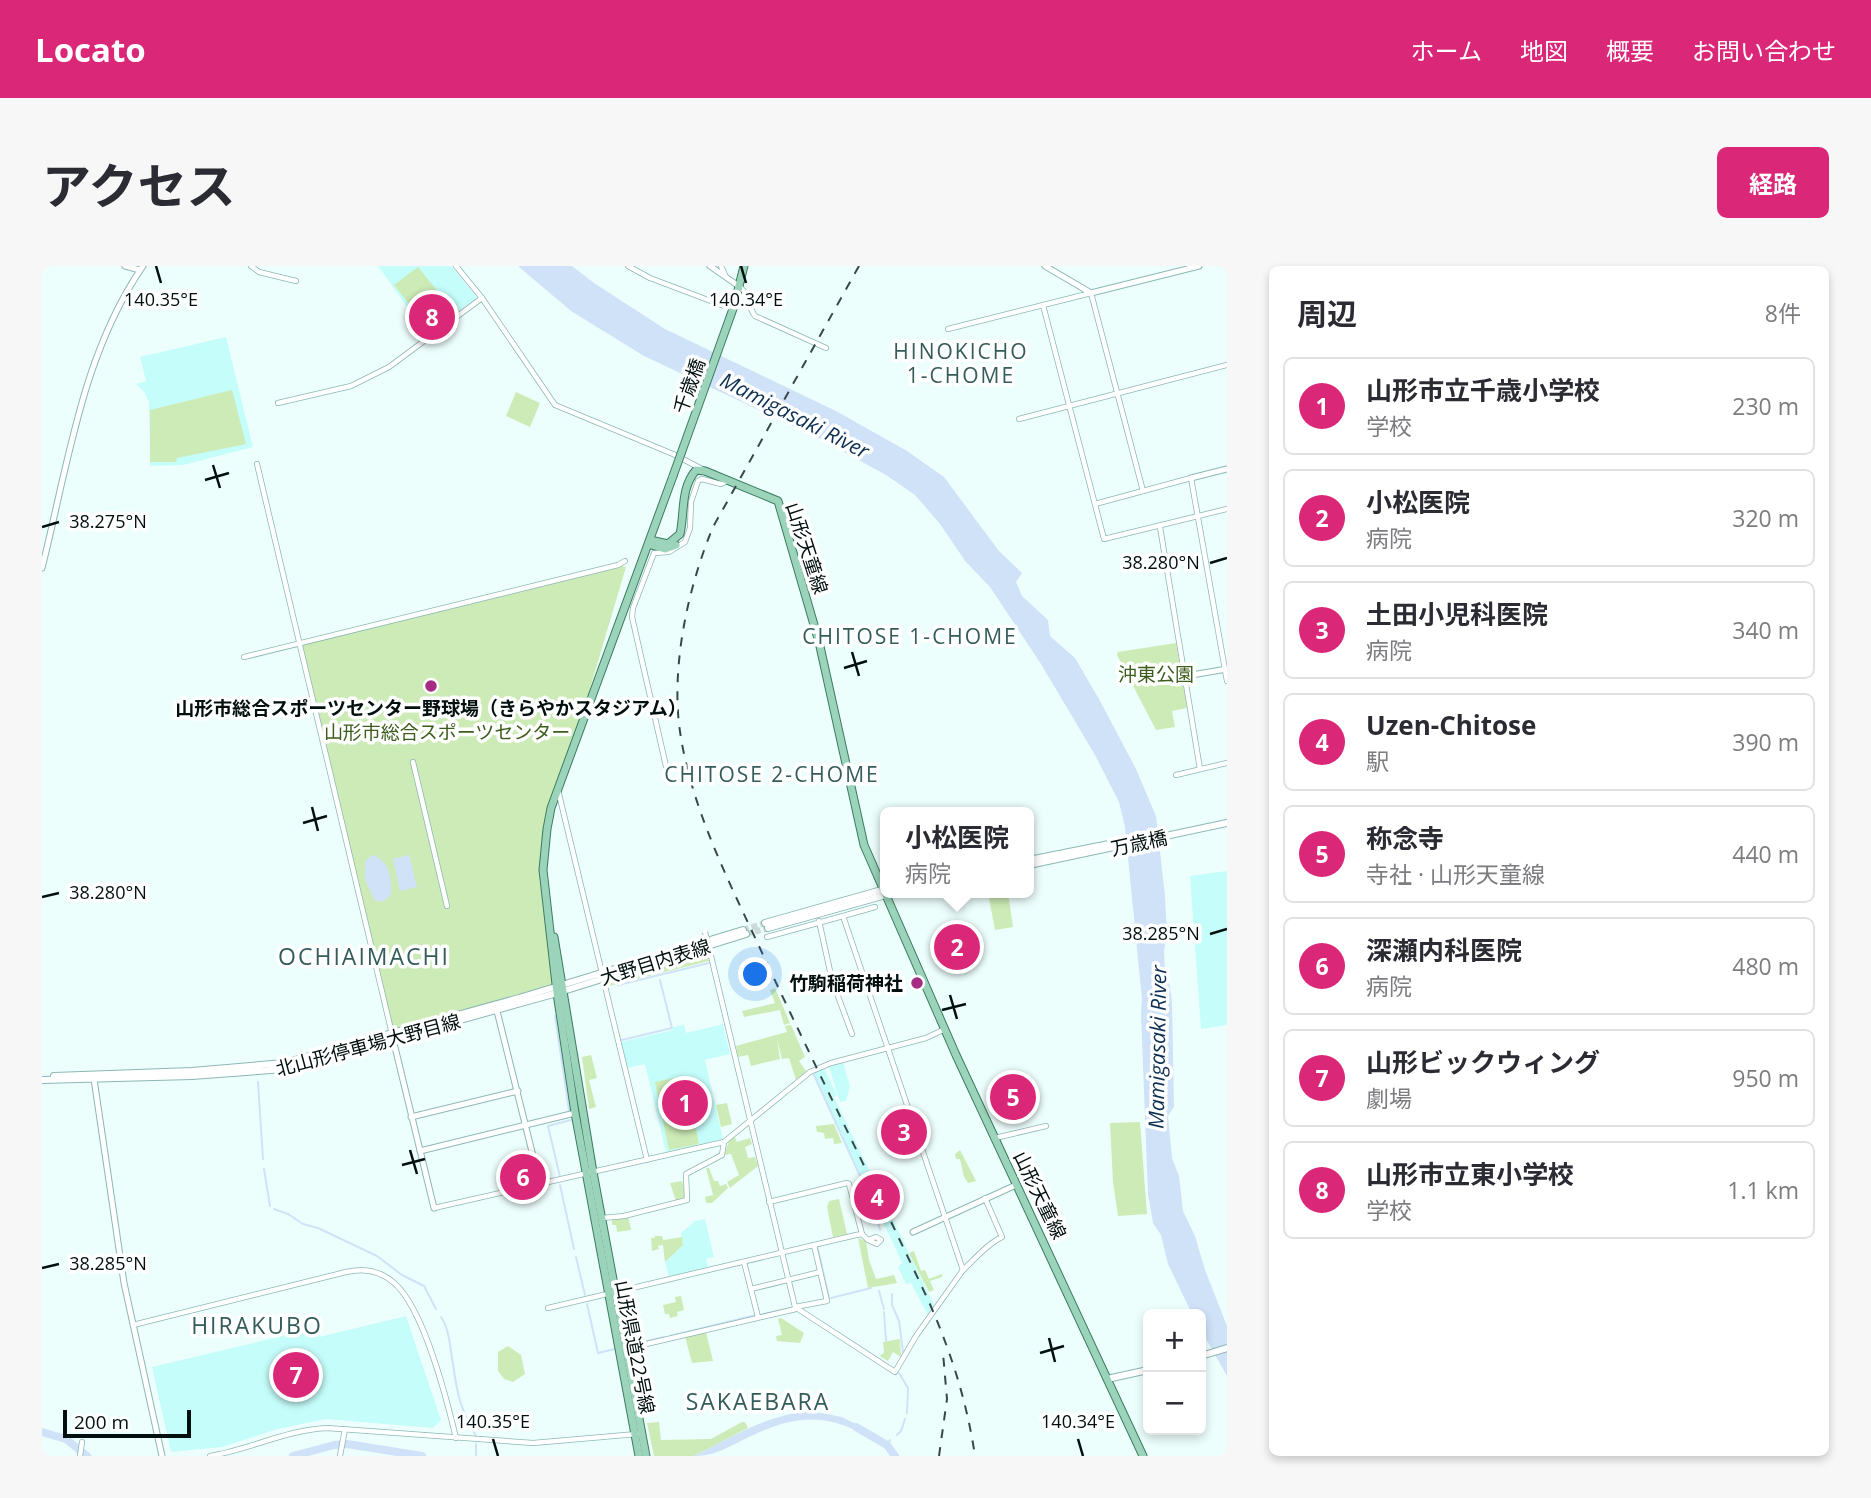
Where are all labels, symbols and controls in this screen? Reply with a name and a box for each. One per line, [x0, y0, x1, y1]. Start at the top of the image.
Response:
text: Locato [35, 27, 146, 72]
text: ホーム [1411, 34, 1482, 67]
text: 地図 [1520, 34, 1568, 67]
text: 概要 [1606, 34, 1654, 67]
text: お問い合わせ [1692, 34, 1836, 67]
button: 経路 [1717, 147, 1829, 218]
text: アクセス [42, 152, 236, 218]
text: 140.35°E [124, 287, 198, 311]
text: 140.34°E [709, 287, 783, 311]
pin: 8 [409, 291, 455, 343]
text: 周辺 [1297, 293, 1357, 334]
text: 8件 [1765, 297, 1801, 329]
district label: HINOKICHO 1-CHOME [893, 337, 1029, 389]
street label: 千歳橋 [667, 355, 711, 417]
water label: Mamigasaki River [716, 365, 875, 465]
text: 山形市立千歳小学校 [1366, 372, 1600, 408]
text: 1 [1315, 390, 1329, 422]
text: 230 m [1732, 390, 1799, 422]
text: 学校 [1366, 410, 1412, 442]
text: 小松医院 [1366, 484, 1470, 520]
street label: 山形天童線 [780, 499, 834, 597]
text: 2 [1315, 502, 1329, 534]
text: 320 m [1732, 502, 1799, 534]
text: 38.275°N [69, 509, 147, 533]
text: 病院 [1366, 522, 1412, 554]
text: 38.280°N [1122, 550, 1200, 574]
text: 土田小児科医院 [1366, 596, 1548, 632]
text: 3 [1315, 614, 1329, 646]
text: 340 m [1732, 614, 1799, 646]
district label: CHITOSE 1-CHOME [802, 622, 1018, 650]
text: 病院 [1366, 634, 1412, 666]
park label: 沖東公園 [1118, 661, 1194, 687]
marker: 山形市総合スポーツセンター野球場（きらやかスタジアム） [423, 678, 439, 694]
place label: 山形市総合スポーツセンター野球場（きらやかスタジアム） [175, 695, 687, 721]
text: Uzen-Chitose [1366, 707, 1536, 743]
park label: 山形市総合スポーツセンター [324, 719, 570, 745]
text: 4 [1315, 726, 1329, 758]
text: 390 m [1732, 726, 1799, 758]
text: 駅 [1366, 745, 1389, 777]
district label: CHITOSE 2-CHOME [664, 760, 880, 788]
popup [880, 807, 1034, 898]
text: 小松医院 [905, 819, 1009, 855]
text: 称念寺 [1366, 820, 1444, 856]
street label: 万歳橋 [1108, 824, 1170, 862]
text: 5 [1315, 838, 1329, 870]
text: 440 m [1732, 838, 1799, 870]
text: 病院 [905, 857, 951, 889]
text: 寺社 · 山形天童線 [1366, 858, 1545, 890]
text: 38.280°N [69, 880, 147, 904]
pin: 2 [934, 921, 980, 973]
text: 38.285°N [1122, 921, 1200, 945]
text: 深瀬内科医院 [1366, 932, 1522, 968]
street label: 大野目内表線 [597, 933, 713, 991]
district label: OCHIAIMACHI [278, 940, 450, 972]
text: 6 [1315, 950, 1329, 982]
text: 480 m [1732, 950, 1799, 982]
your location [738, 957, 772, 991]
water label: Mamigasaki River [1142, 964, 1172, 1129]
place label: 竹駒稲荷神社 [789, 970, 903, 996]
text: 病院 [1366, 970, 1412, 1002]
marker: 竹駒稲荷神社 [909, 975, 925, 991]
street label: 北山形停車場大野目線 [273, 1008, 463, 1082]
text: 山形ビックウィング [1366, 1044, 1600, 1080]
text: 7 [1315, 1062, 1329, 1094]
text: 950 m [1732, 1062, 1799, 1094]
pin: 5 [990, 1071, 1036, 1123]
pin: 1 [662, 1077, 708, 1129]
text: 劇場 [1366, 1082, 1412, 1114]
pin: 3 [881, 1106, 927, 1158]
street label: 山形天童線 [1007, 1147, 1073, 1243]
pin: 6 [500, 1151, 546, 1203]
text: 山形市立東小学校 [1366, 1156, 1574, 1192]
pin: 4 [854, 1171, 900, 1223]
text: 8 [1315, 1174, 1329, 1206]
text: 1.1 km [1727, 1174, 1799, 1206]
text: 学校 [1366, 1194, 1412, 1226]
text: 38.285°N [69, 1251, 147, 1275]
street label: 山形県道22号線 [609, 1278, 661, 1416]
district label: HIRAKUBO [191, 1309, 323, 1341]
map controls [1143, 1309, 1206, 1435]
button: + [1143, 1309, 1206, 1372]
pin: 7 [273, 1349, 319, 1401]
button: − [1143, 1372, 1206, 1435]
district label: SAKAEBARA [686, 1385, 830, 1417]
scale bar [63, 1407, 191, 1439]
text: 200 m [74, 1409, 129, 1435]
text: 140.35°E [456, 1409, 530, 1433]
text: 140.34°E [1041, 1409, 1115, 1433]

